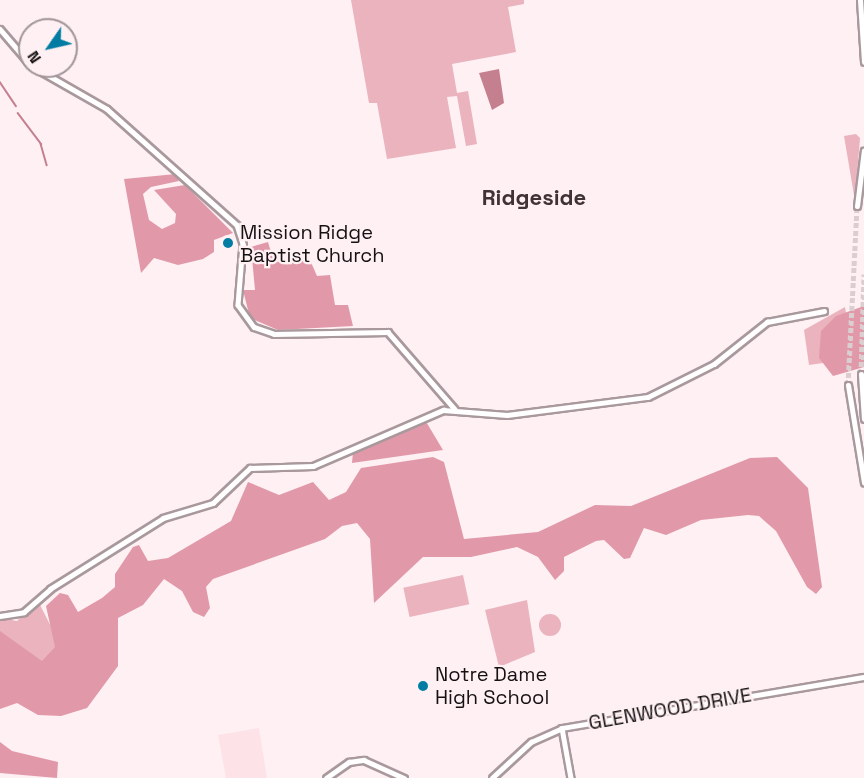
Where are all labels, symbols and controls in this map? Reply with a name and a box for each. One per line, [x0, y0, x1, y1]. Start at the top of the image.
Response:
north arrow [18, 18, 78, 78]
text: N [23, 47, 46, 68]
district label: Ridgeside [482, 185, 586, 211]
place label: Mission Ridge Baptist Church [240, 220, 385, 267]
marker: Mission Ridge Baptist Church [221, 236, 235, 250]
place label: Notre Dame High School [435, 662, 549, 709]
marker: Notre Dame High School [416, 679, 430, 693]
street label: GLENWOOD DRIVE [587, 683, 753, 735]

